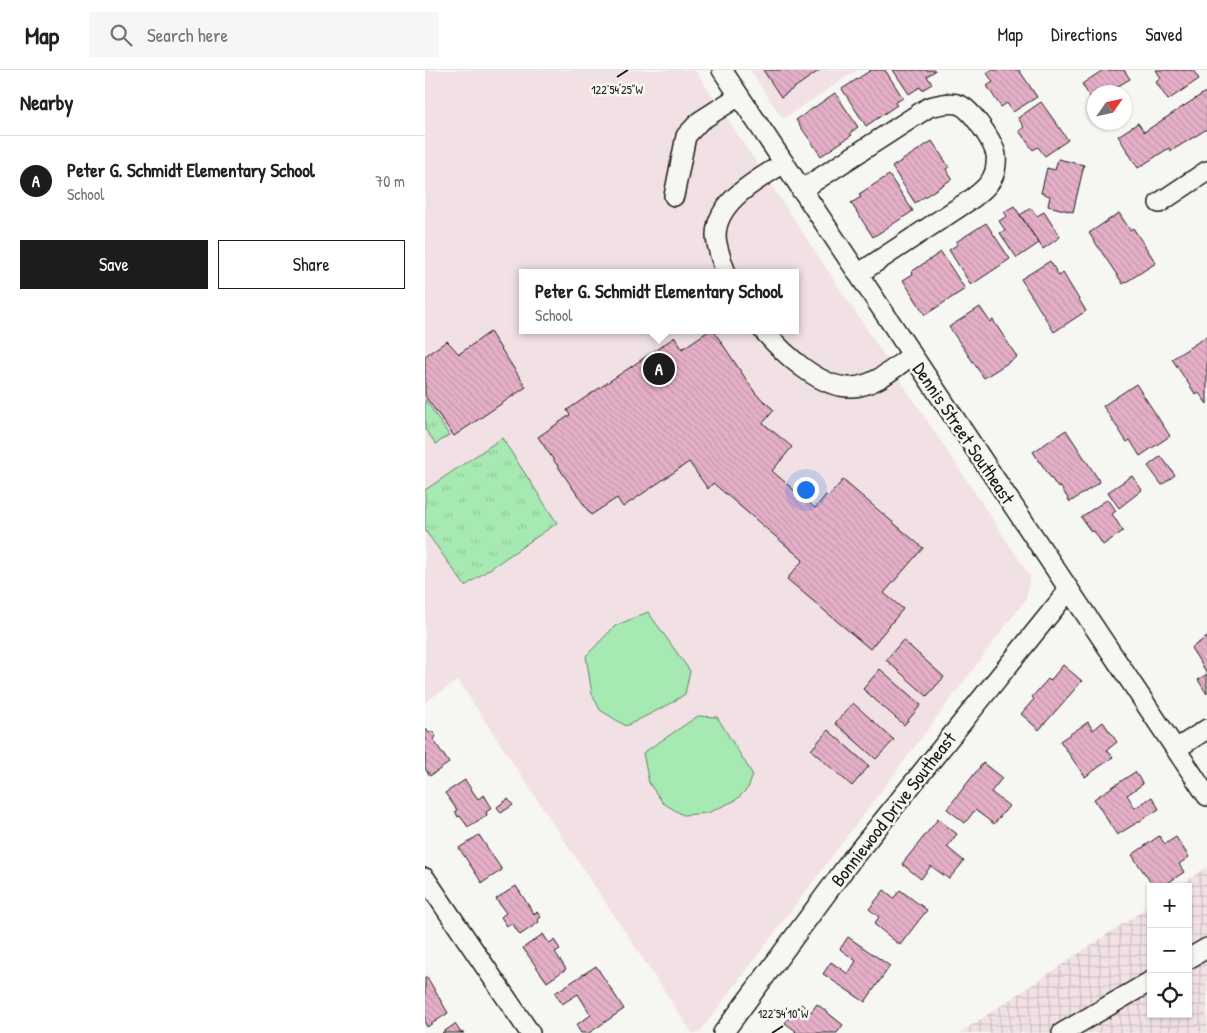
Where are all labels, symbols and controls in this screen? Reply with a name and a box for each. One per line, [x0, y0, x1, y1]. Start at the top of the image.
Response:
search box [89, 12, 439, 57]
text: Map [25, 19, 59, 51]
icon: search [107, 21, 135, 49]
text: Search here [147, 22, 228, 48]
text: Map [998, 22, 1023, 47]
text: Directions [1051, 22, 1117, 47]
text: Saved [1145, 22, 1182, 47]
text: 122°54'25"W [591, 81, 643, 98]
north arrow [1087, 85, 1132, 130]
text: Nearby [20, 88, 73, 117]
text: Peter G. Schmidt Elementary School [67, 157, 315, 183]
text: A [32, 170, 40, 192]
text: 70 m [375, 170, 405, 192]
text: School [67, 183, 104, 205]
button: Save [20, 240, 208, 289]
button: Share [218, 240, 405, 289]
popup [519, 269, 799, 334]
text: Peter G. Schmidt Elementary School [535, 278, 783, 304]
text: School [535, 304, 573, 326]
pin: A [643, 350, 675, 388]
street label: Dennis Street Southeast [907, 357, 1021, 509]
your location [793, 477, 819, 503]
street label: Bonniewood Drive Southeast [824, 726, 962, 892]
map controls [1147, 883, 1192, 1018]
button: + [1147, 883, 1192, 928]
button: − [1147, 928, 1192, 973]
button: locate [1147, 973, 1192, 1018]
text: 122°54'10"W [758, 1005, 809, 1022]

